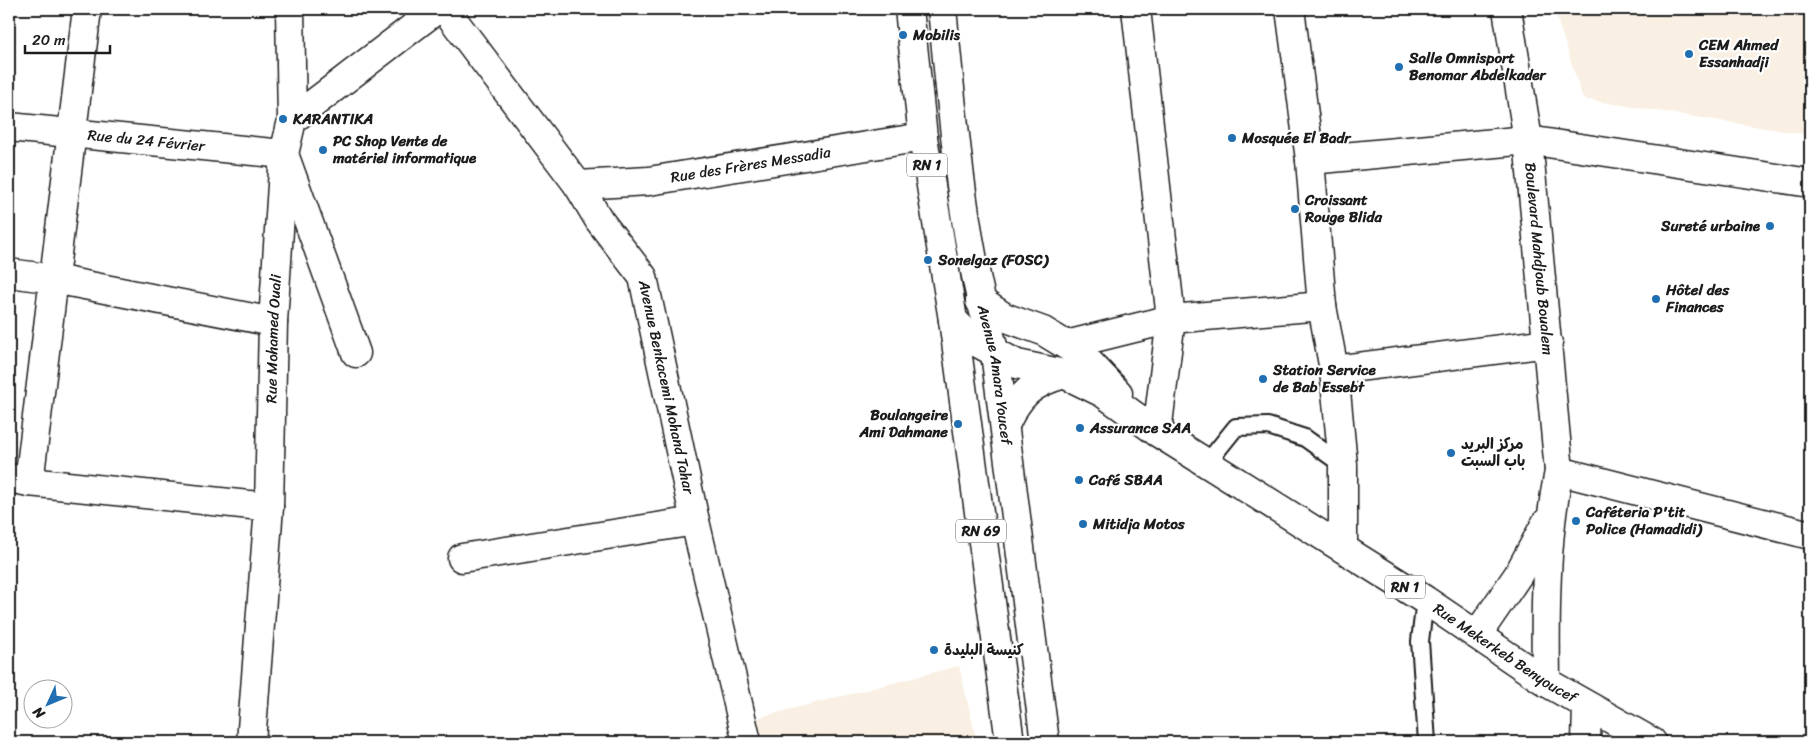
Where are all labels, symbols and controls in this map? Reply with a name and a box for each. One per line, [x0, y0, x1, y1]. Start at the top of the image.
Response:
scale bar [25, 22, 110, 54]
place label: Mobilis [912, 22, 961, 48]
text: 20 m [32, 27, 66, 53]
marker: Mobilis [897, 29, 909, 41]
place label: CEM Ahmed Essanhadji [1698, 32, 1780, 75]
place label: Salle Omnisport Benomar Abdelkader [1408, 45, 1548, 88]
marker: CEM Ahmed Essanhadji [1683, 48, 1695, 60]
marker: Salle Omnisport Benomar Abdelkader [1393, 61, 1405, 73]
place label: KARANTIKA [292, 106, 373, 132]
marker: KARANTIKA [277, 113, 289, 125]
street label: Rue du 24 Février [87, 122, 207, 159]
place label: Mosquée El Badr [1241, 125, 1352, 151]
place label: PC Shop Vente de matériel informatique [332, 128, 477, 171]
marker: Mosquée El Badr [1226, 132, 1238, 144]
street label: Rue des Frères Messadia [669, 139, 833, 190]
marker: PC Shop Vente de matériel informatique [317, 144, 329, 156]
road number: RN 1 [907, 154, 947, 176]
street label: Boulevard Mahdjoub Boualem [1517, 161, 1561, 357]
place label: Croissant Rouge Blida [1304, 187, 1382, 230]
marker: Croissant Rouge Blida [1289, 203, 1301, 215]
place label: Sureté urbaine [1660, 213, 1761, 239]
marker: Sureté urbaine [1764, 220, 1776, 232]
place label: Sonelgaz (FOSC) [937, 247, 1050, 273]
marker: Sonelgaz (FOSC) [922, 254, 934, 266]
street label: Rue Mohamed Ouali [258, 273, 289, 404]
street label: Avenue Benkacemi Mohand Tahar [631, 277, 702, 497]
place label: Hôtel des Finances [1665, 277, 1730, 320]
marker: Hôtel des Finances [1650, 293, 1662, 305]
street label: Avenue Amara Youcef [969, 301, 1020, 448]
place label: Station Service de Bab Essebt [1272, 357, 1377, 400]
marker: Station Service de Bab Essebt [1257, 373, 1269, 385]
place label: Boulangeire Ami Dahmane [858, 402, 949, 445]
place label: Assurance SAA [1089, 415, 1191, 441]
marker: Boulangeire Ami Dahmane [952, 418, 964, 430]
marker: Assurance SAA [1074, 422, 1086, 434]
place label: مركز البريد باب السبت [1461, 431, 1525, 474]
marker: مركز البريد باب السبت [1445, 447, 1457, 459]
place label: Café SBAA [1088, 467, 1163, 493]
marker: Café SBAA [1073, 474, 1085, 486]
place label: Caféteria P'tit Police (Hamadidi) [1585, 499, 1703, 542]
place label: Mitidja Motos [1092, 511, 1186, 537]
marker: Caféteria P'tit Police (Hamadidi) [1570, 515, 1582, 527]
marker: Mitidja Motos [1077, 518, 1089, 530]
road number: RN 69 [956, 520, 1006, 542]
road number: RN 1 [1385, 576, 1425, 598]
street label: Rue Mekerkeb Benyoucef [1428, 596, 1583, 711]
place label: كنيسة البليدة [944, 637, 1024, 663]
marker: كنيسة البليدة [928, 644, 940, 656]
north arrow [22, 678, 72, 728]
text: N [26, 700, 52, 726]

